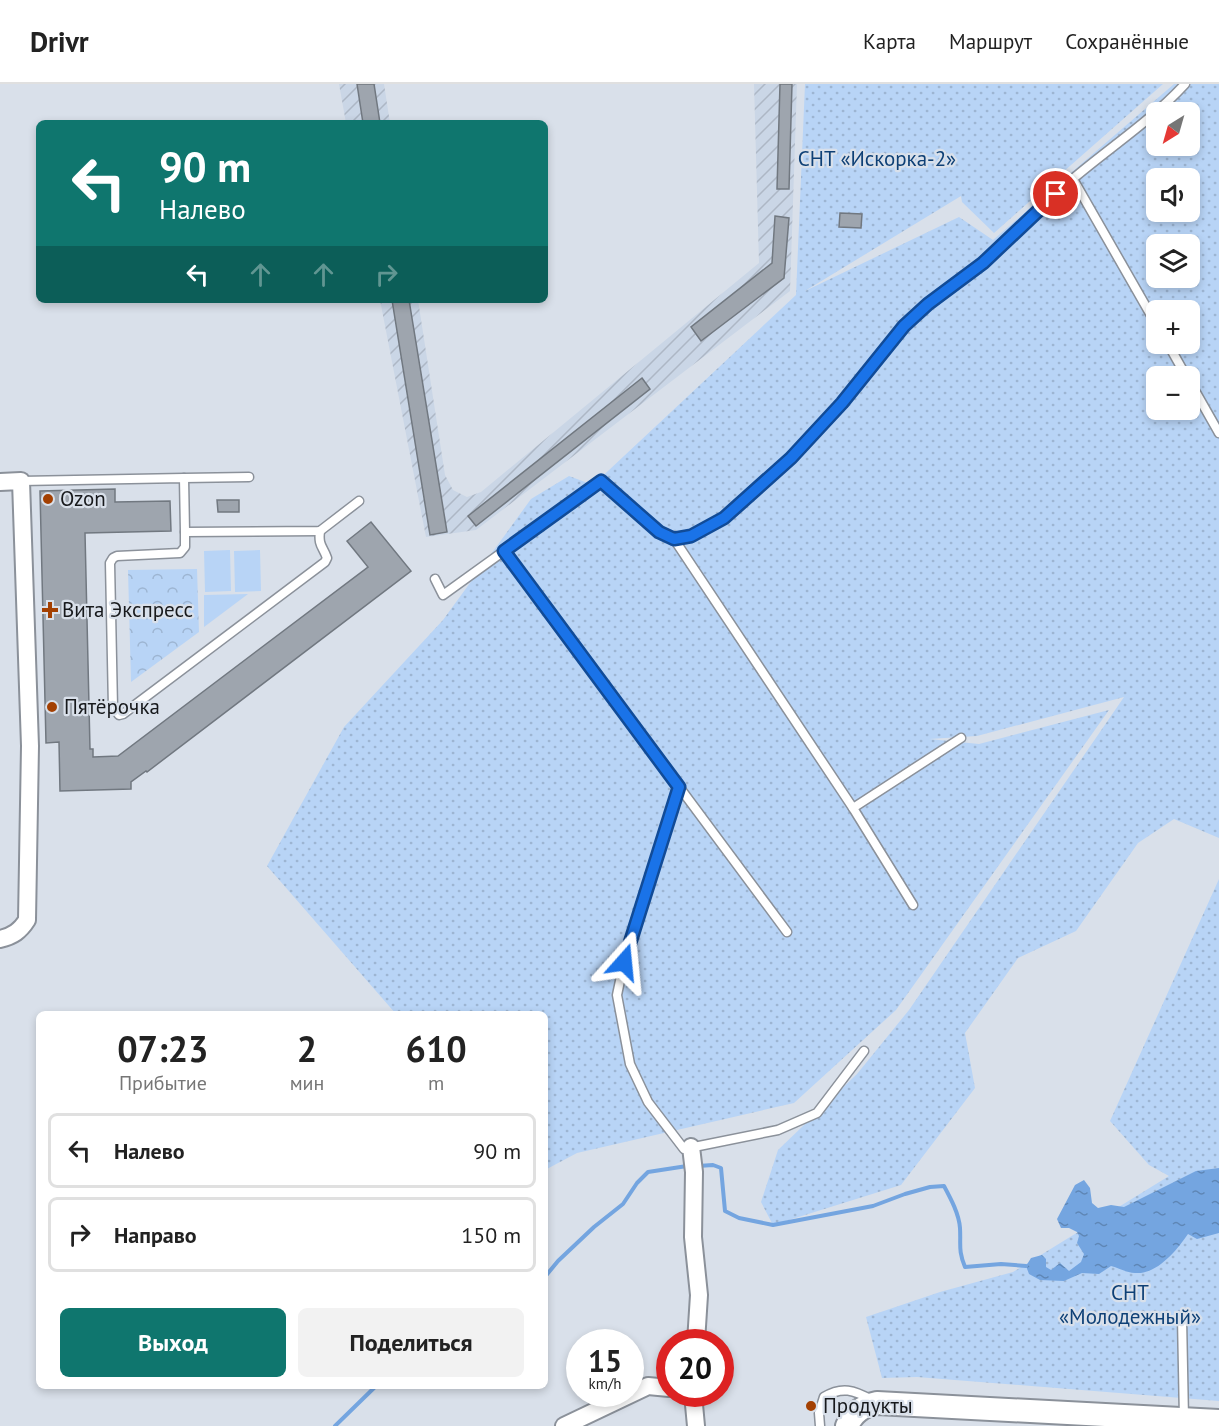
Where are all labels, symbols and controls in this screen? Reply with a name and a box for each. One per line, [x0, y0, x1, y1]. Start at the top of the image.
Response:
text: Drivr [30, 23, 89, 60]
text: Карта [863, 28, 916, 55]
text: Маршрут [949, 28, 1032, 55]
text: Сохранённые [1065, 28, 1189, 55]
north arrow [1146, 102, 1200, 156]
map controls [1146, 102, 1200, 420]
text: 90 m [159, 139, 251, 194]
icon: left [60, 144, 138, 222]
park label: СНТ «Искорка-2» [798, 145, 956, 172]
pin [1030, 168, 1081, 219]
button: sound [1146, 168, 1200, 222]
icon: arrive [1039, 177, 1072, 210]
text: Налево [159, 192, 246, 226]
button: layers [1146, 234, 1200, 288]
icon: left [181, 258, 214, 291]
icon: ahead [244, 258, 277, 291]
icon: ahead [307, 258, 340, 291]
icon: right [370, 258, 403, 291]
button: + [1146, 300, 1200, 354]
button: − [1146, 366, 1200, 420]
place label: Ozon [60, 485, 106, 512]
marker: Ozon [41, 492, 55, 506]
place label: Вита Экспресс [62, 596, 193, 623]
marker: Вита Экспресс [43, 603, 57, 617]
place label: Пятёрочка [64, 693, 160, 720]
marker: Пятёрочка [45, 700, 59, 714]
position arrow [592, 930, 656, 994]
text: 07:23 [117, 1025, 209, 1072]
text: 2 [297, 1025, 317, 1072]
text: 610 [406, 1025, 467, 1072]
text: Прибытие [119, 1070, 207, 1096]
text: мин [290, 1070, 324, 1096]
text: m [428, 1070, 444, 1096]
icon: left [63, 1134, 96, 1167]
text: Налево [114, 1137, 185, 1165]
text: 90 m [473, 1137, 521, 1165]
icon: right [63, 1218, 96, 1251]
text: Направо [114, 1221, 197, 1249]
text: 150 m [461, 1221, 521, 1249]
park label: СНТ «Молодежный» [1059, 1279, 1201, 1330]
button: Выход [60, 1308, 286, 1377]
button: Поделиться [298, 1308, 524, 1377]
speed limit sign: 20 [656, 1329, 734, 1407]
text: 15 [588, 1341, 622, 1380]
text: km/h [589, 1374, 621, 1393]
place label: Продукты [823, 1392, 913, 1419]
marker: Продукты [804, 1399, 818, 1413]

